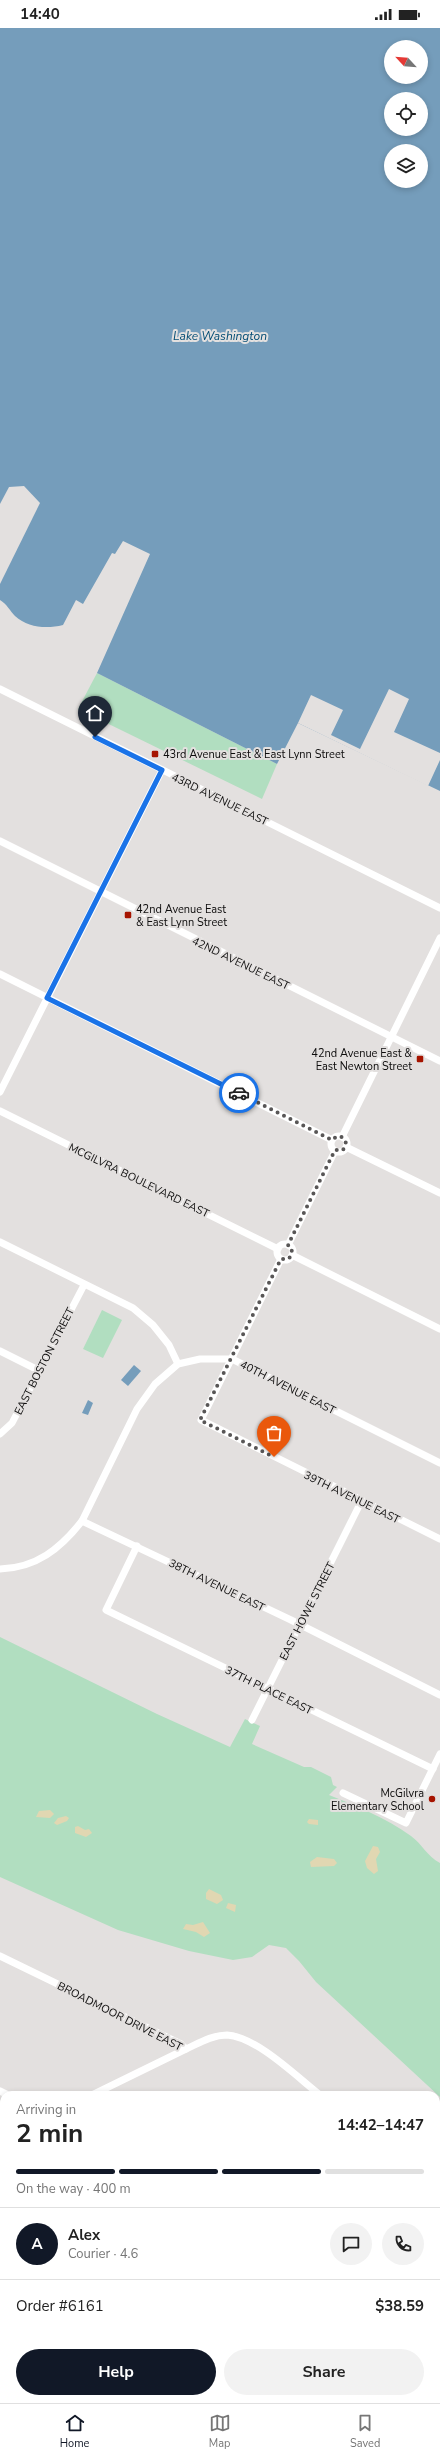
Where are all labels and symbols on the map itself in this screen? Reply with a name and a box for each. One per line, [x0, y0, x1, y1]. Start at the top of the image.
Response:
north arrow [384, 40, 428, 84]
water label: Lake Washington [173, 328, 267, 344]
pin [78, 696, 112, 737]
place label: 43rd Avenue East & East Lynn Street [163, 747, 345, 762]
marker: 43rd Avenue East & East Lynn Street [150, 749, 160, 759]
street label: 43RD AVENUE EAST [169, 770, 271, 830]
place label: 42nd Avenue East & East Lynn Street [136, 902, 227, 930]
marker: 42nd Avenue East & East Lynn Street [123, 910, 133, 920]
street label: 42ND AVENUE EAST [190, 933, 292, 994]
place label: 42nd Avenue East & East Newton Street [311, 1046, 412, 1074]
marker: 42nd Avenue East & East Newton Street [415, 1054, 425, 1064]
courier [219, 1073, 259, 1113]
street label: MCGILVRA BOULEVARD EAST [66, 1140, 212, 1221]
street label: EAST BOSTON STREET [11, 1305, 78, 1417]
street label: 40TH AVENUE EAST [237, 1357, 338, 1418]
pin [257, 1416, 291, 1457]
street label: 39TH AVENUE EAST [301, 1468, 403, 1527]
street label: 38TH AVENUE EAST [166, 1556, 268, 1615]
street label: EAST HOWE STREET [276, 1559, 339, 1663]
street label: 37TH PLACE EAST [222, 1663, 315, 1718]
place label: McGilvra Elementary School [331, 1786, 425, 1814]
marker: McGilvra Elementary School [427, 1794, 437, 1804]
street label: BROADMOOR DRIVE EAST [55, 1978, 185, 2055]

